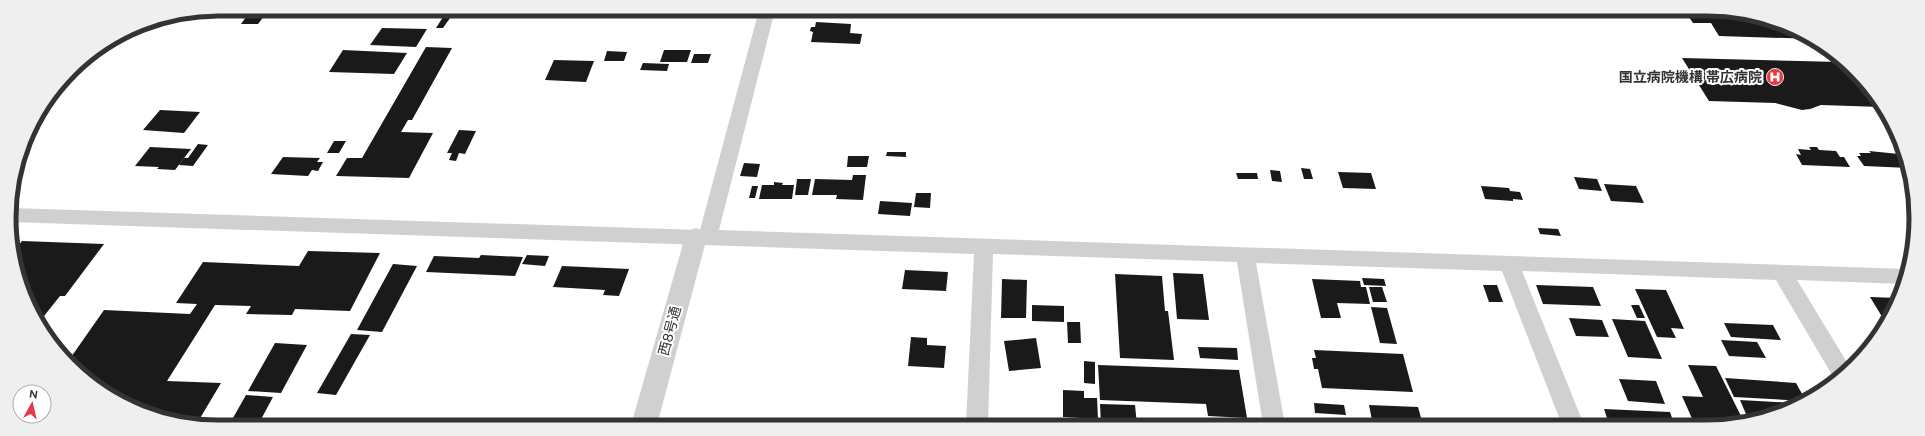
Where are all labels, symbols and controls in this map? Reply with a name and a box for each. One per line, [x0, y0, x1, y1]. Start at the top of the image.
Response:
hospital icon: 国立病院機構 帯広病院 [1765, 67, 1785, 87]
place label: 国立病院機構 帯広病院 [1619, 69, 1762, 86]
street label: 西8号通 [655, 304, 685, 358]
north arrow [12, 384, 52, 424]
text: N [28, 388, 38, 402]

